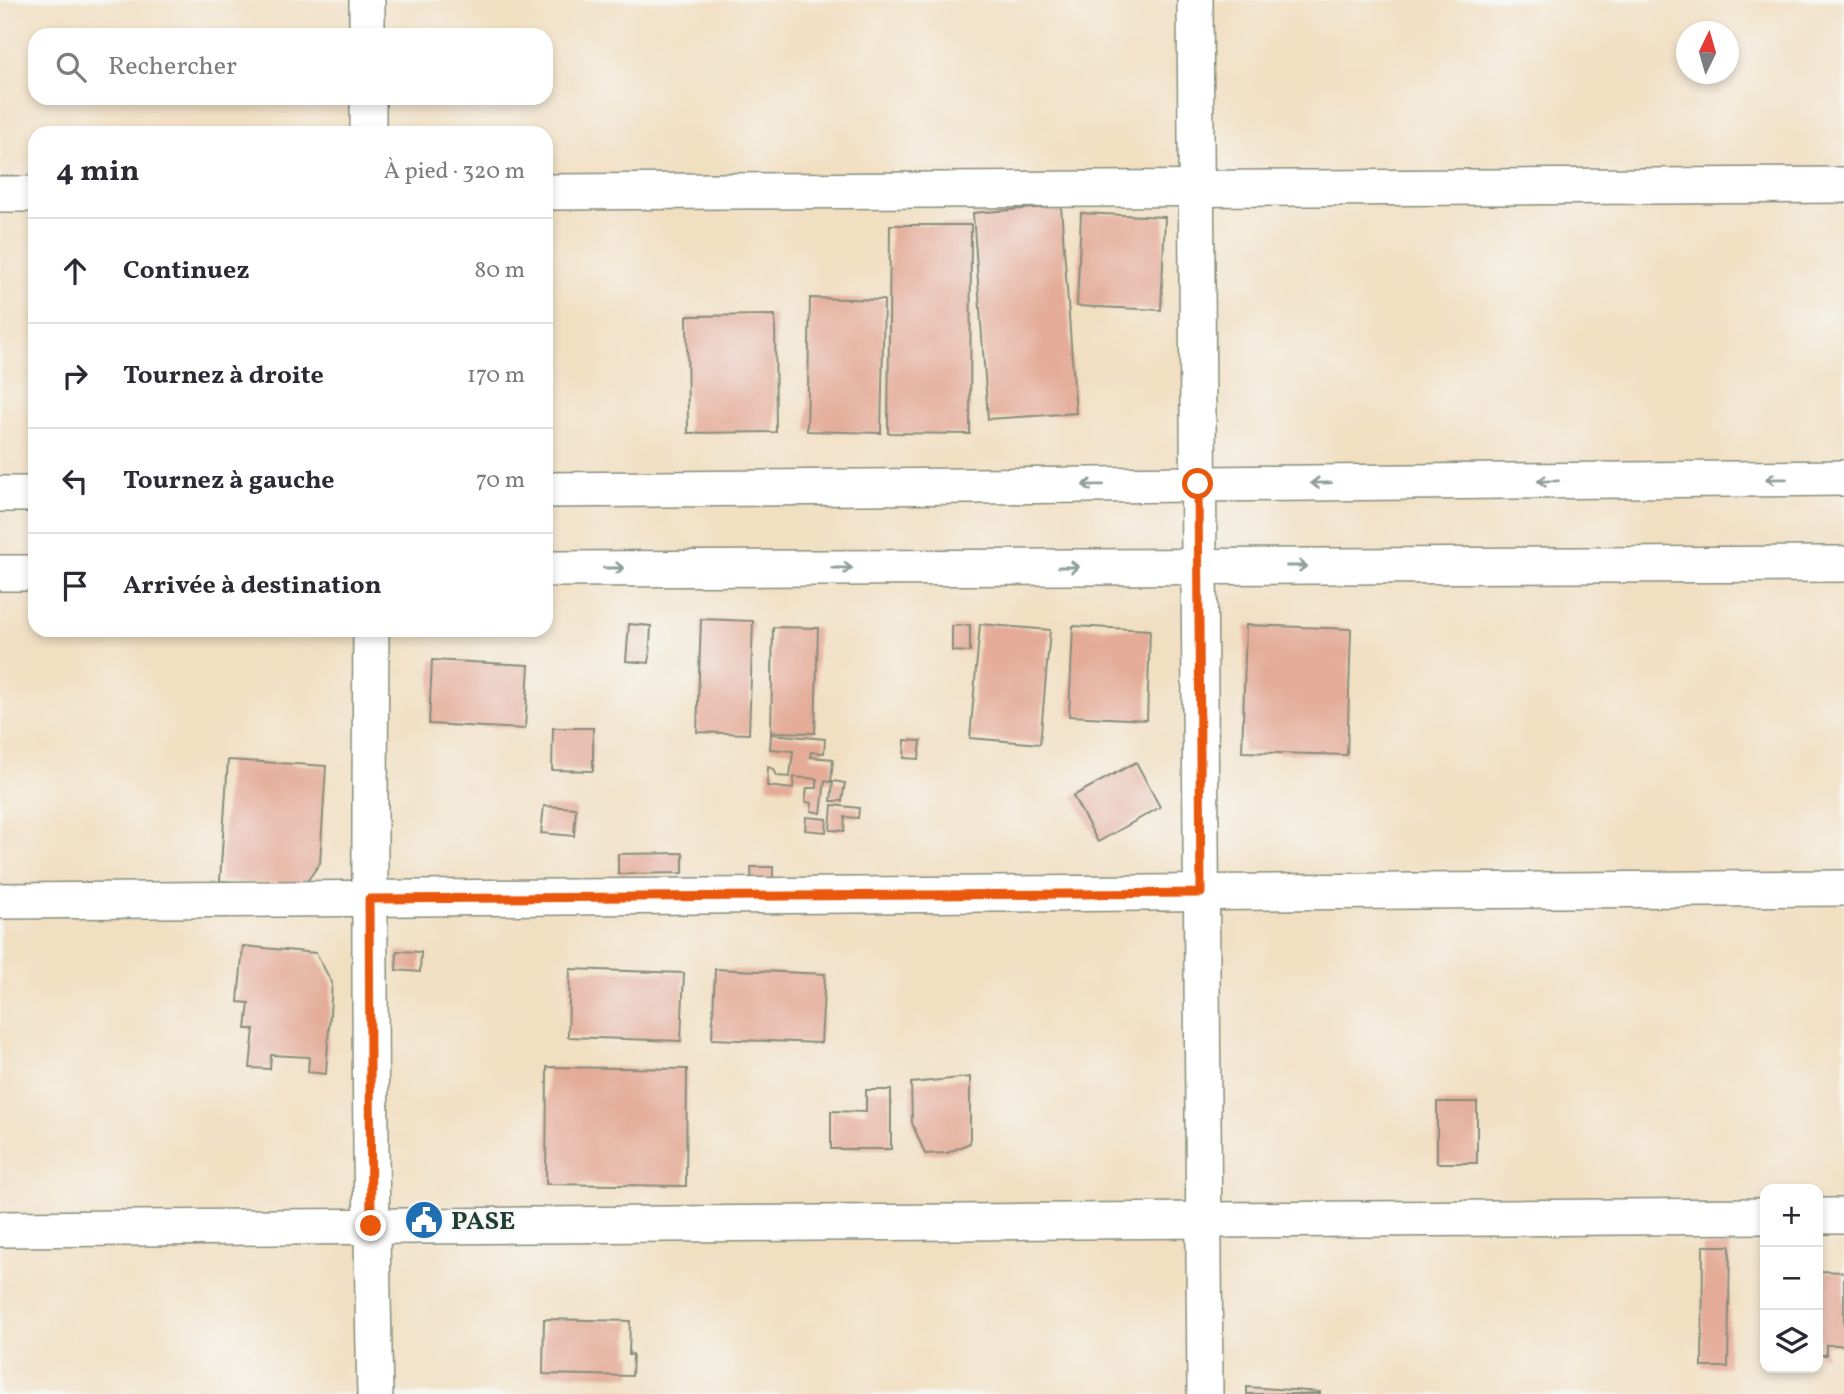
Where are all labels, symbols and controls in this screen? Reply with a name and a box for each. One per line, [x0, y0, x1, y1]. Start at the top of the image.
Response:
north arrow [1676, 21, 1739, 84]
search box [28, 28, 553, 105]
icon: search [52, 48, 90, 86]
text: Rechercher [108, 49, 237, 85]
text: 4 min [56, 151, 140, 193]
text: À pied · 320 m [384, 156, 525, 188]
icon: ahead [56, 252, 94, 290]
text: Continuez [123, 253, 249, 289]
text: 80 m [475, 255, 525, 287]
icon: right [56, 357, 94, 395]
text: Tournez à droite [123, 358, 324, 394]
text: 170 m [467, 360, 525, 392]
icon: left [56, 462, 94, 500]
text: Tournez à gauche [123, 463, 335, 499]
text: 70 m [476, 465, 525, 497]
route start [1182, 468, 1213, 499]
one-way arrow [1765, 472, 1788, 485]
one-way arrow [1537, 474, 1560, 487]
one-way arrow [1310, 476, 1333, 489]
one-way arrow [1082, 478, 1105, 491]
one-way arrow [1285, 559, 1308, 573]
one-way arrow [1057, 560, 1080, 574]
one-way arrow [602, 561, 625, 575]
one-way arrow [830, 561, 853, 574]
icon: arrive [56, 567, 94, 605]
text: Arrivée à destination [123, 568, 382, 604]
map controls [1760, 1184, 1823, 1373]
button: + [1760, 1184, 1823, 1247]
public building icon: PASE [403, 1199, 445, 1241]
place label: PASE [451, 1204, 515, 1240]
route end [355, 1210, 386, 1241]
button: − [1760, 1247, 1823, 1310]
button: layers [1760, 1310, 1823, 1373]

